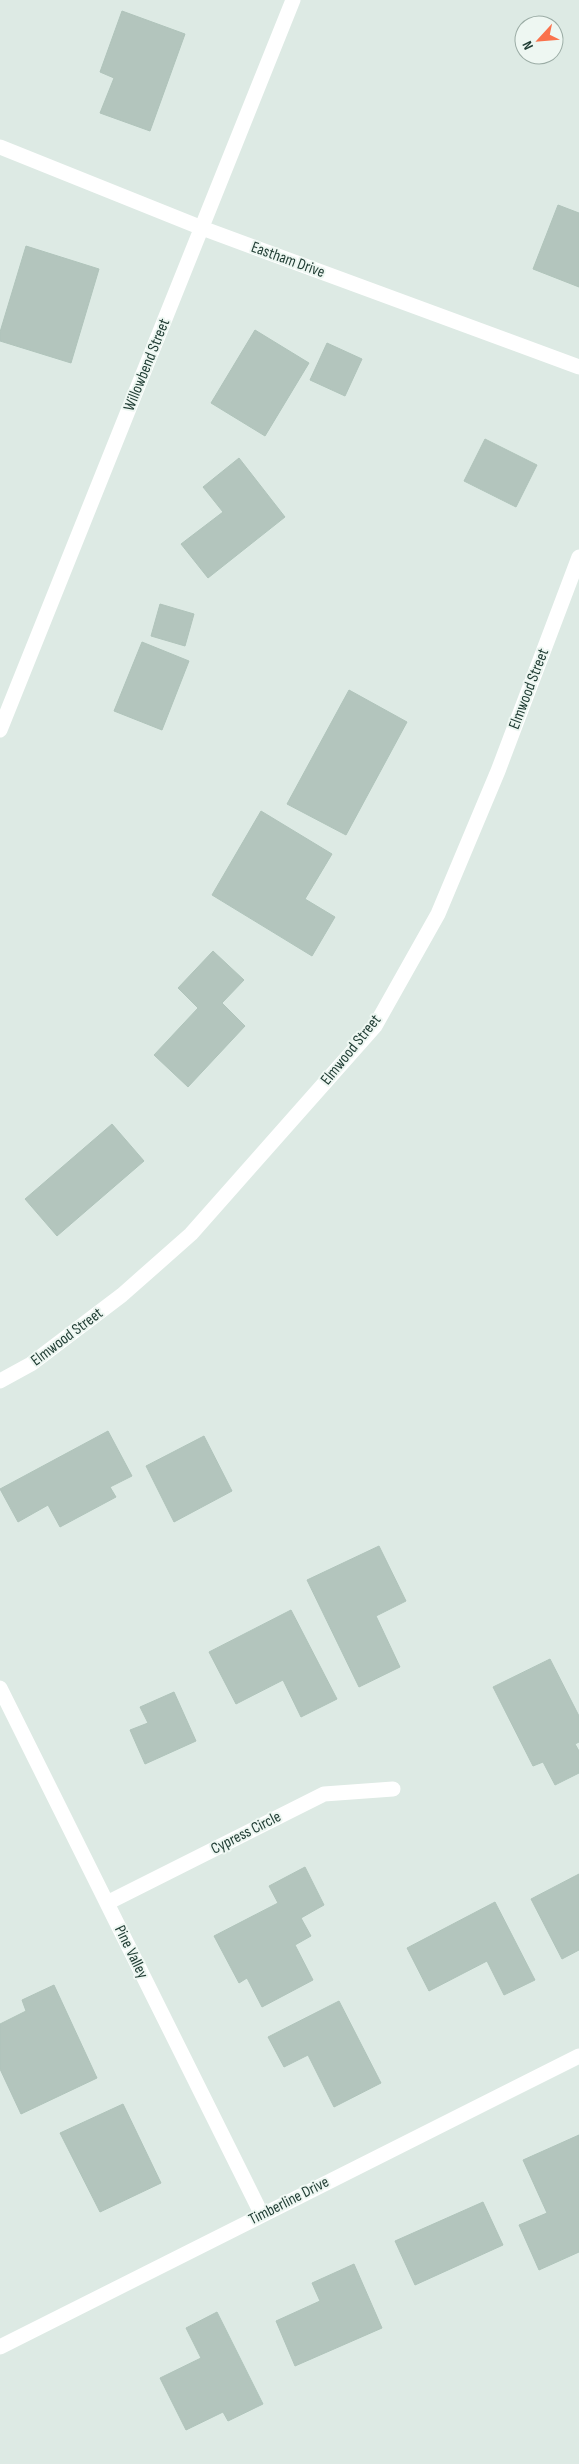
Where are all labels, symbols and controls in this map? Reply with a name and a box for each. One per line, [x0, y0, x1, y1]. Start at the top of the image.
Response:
north arrow [514, 15, 564, 65]
text: N [518, 38, 537, 53]
street label: Eastham Drive [249, 238, 327, 282]
street label: Willowbend Street [120, 316, 174, 414]
street label: Elmwood Street [505, 646, 553, 732]
street label: Elmwood Street [317, 1011, 385, 1089]
street label: Elmwood Street [27, 1304, 107, 1370]
street label: Cypress Circle [208, 1807, 284, 1859]
street label: Pine Valley [110, 1922, 152, 1982]
street label: Timberline Drive [246, 2173, 332, 2229]

